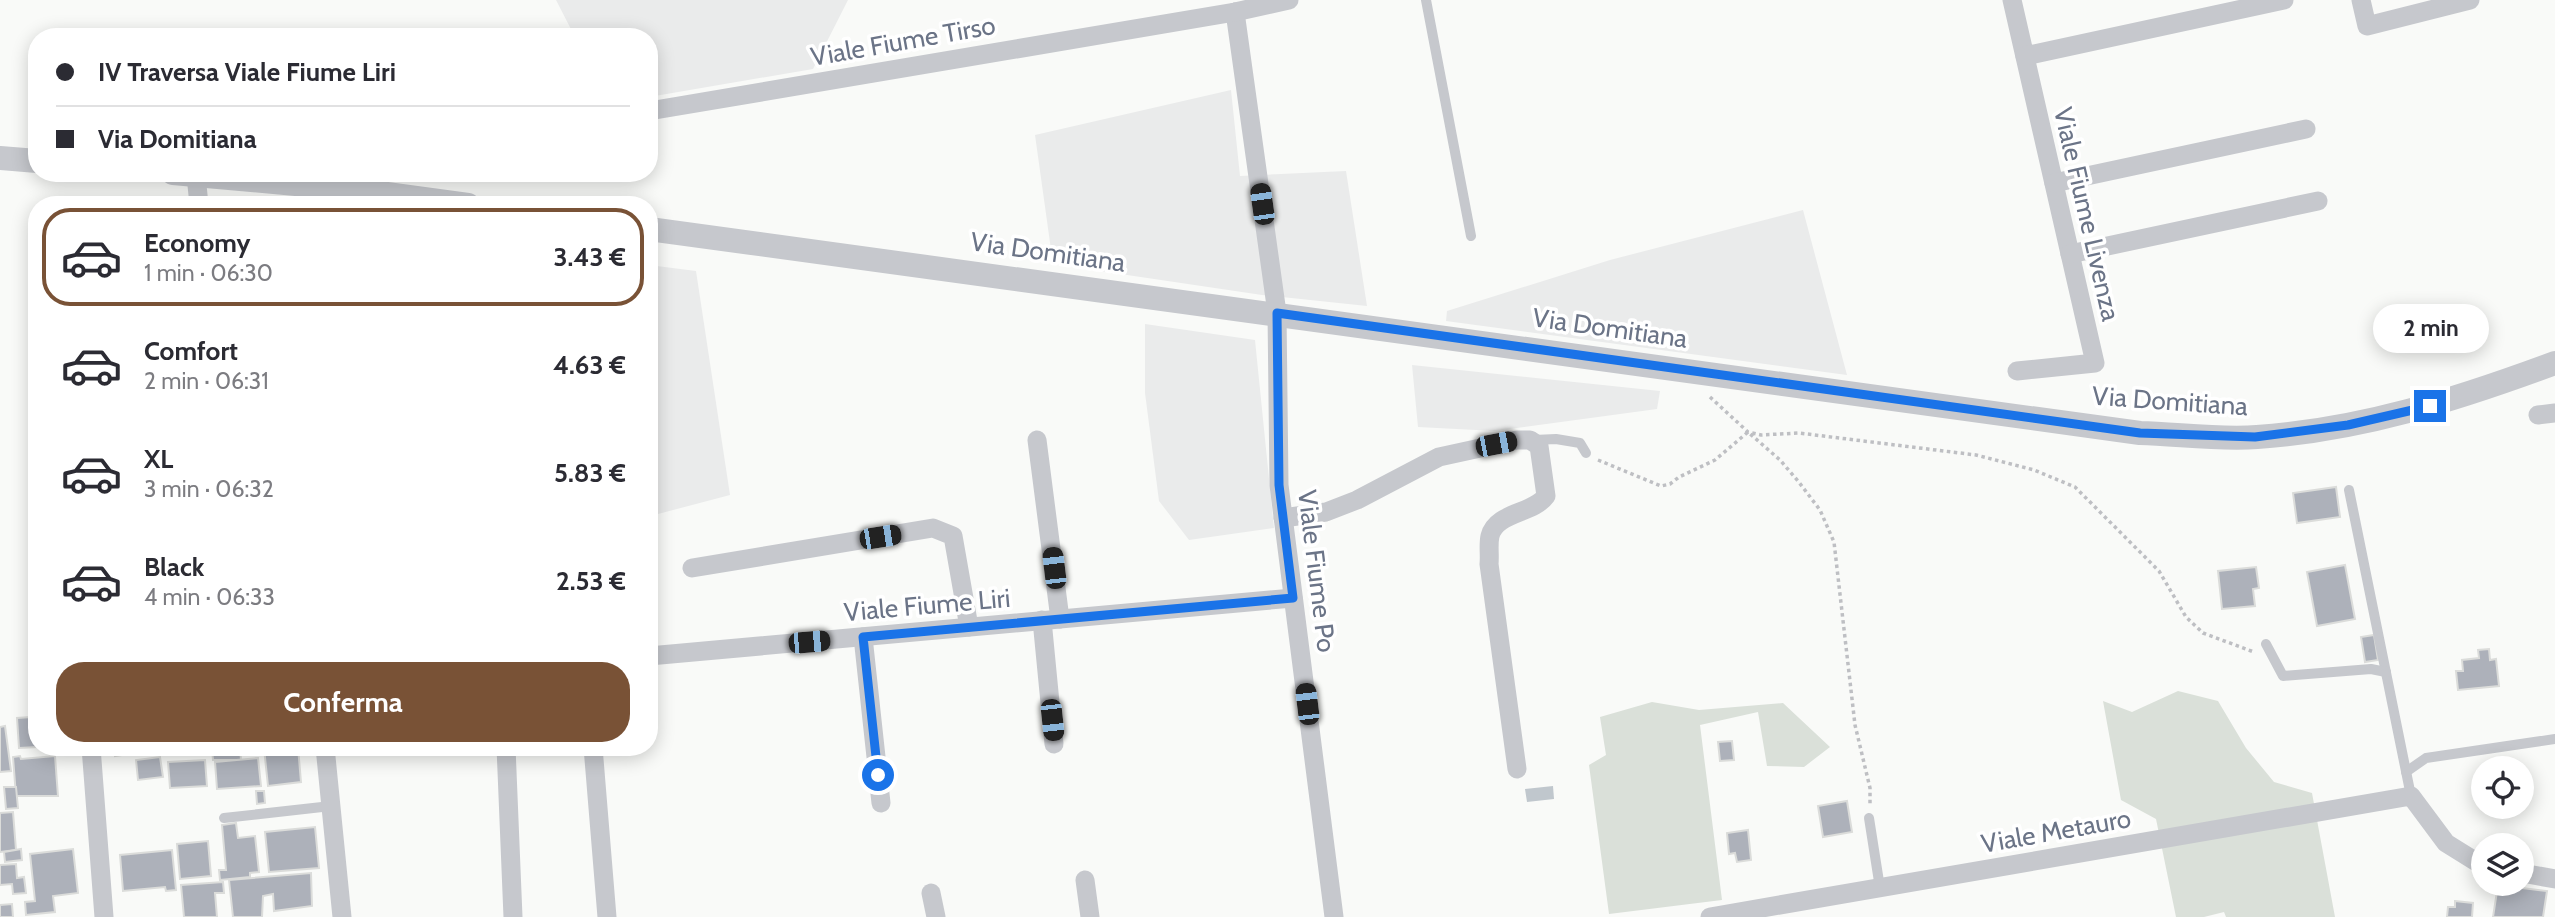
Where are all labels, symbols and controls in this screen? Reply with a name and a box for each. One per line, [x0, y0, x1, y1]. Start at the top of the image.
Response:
street label: Viale Fiume Tirso [808, 9, 998, 73]
text: IV Traversa Viale Fiume Liri [98, 56, 396, 88]
street label: Viale Fiume Livenza [2047, 104, 2127, 324]
text: Via Domitiana [98, 123, 257, 155]
car [1249, 182, 1276, 226]
street label: Via Domitiana [969, 225, 1128, 279]
icon: car [60, 226, 123, 289]
text: Economy [144, 227, 250, 259]
text: 3.43 € [554, 241, 626, 273]
text: 1 min · 06:30 [144, 259, 273, 287]
street label: Via Domitiana [1531, 301, 1690, 355]
callout: 2 min [2372, 304, 2488, 354]
text: 2 min [2403, 314, 2459, 342]
icon: car [60, 334, 123, 397]
text: Comfort [144, 335, 238, 367]
text: 4.63 € [553, 349, 626, 381]
text: 2 min · 06:31 [144, 367, 269, 395]
street label: Via Domitiana [2091, 380, 2249, 422]
route end [2414, 390, 2446, 422]
car [1474, 430, 1519, 458]
icon: car [60, 442, 123, 505]
text: XL [144, 443, 173, 475]
text: 5.83 € [554, 457, 626, 489]
text: 3 min · 06:32 [144, 475, 274, 503]
street label: Viale Fiume Po [1291, 488, 1343, 654]
car [858, 523, 903, 551]
car [1042, 546, 1067, 590]
icon: car [60, 550, 123, 613]
text: Black [144, 551, 204, 583]
text: 2.53 € [556, 565, 626, 597]
street label: Viale Fiume Liri [842, 582, 1012, 628]
text: 4 min · 06:33 [144, 583, 275, 611]
car [788, 630, 831, 654]
button: Conferma [56, 662, 630, 742]
car [1295, 682, 1320, 726]
car [1040, 698, 1065, 742]
map controls [2471, 756, 2534, 896]
button: locate [2471, 756, 2534, 819]
route start [862, 759, 894, 791]
street label: Viale Metauro [1979, 802, 2133, 860]
button: layers [2471, 833, 2534, 896]

